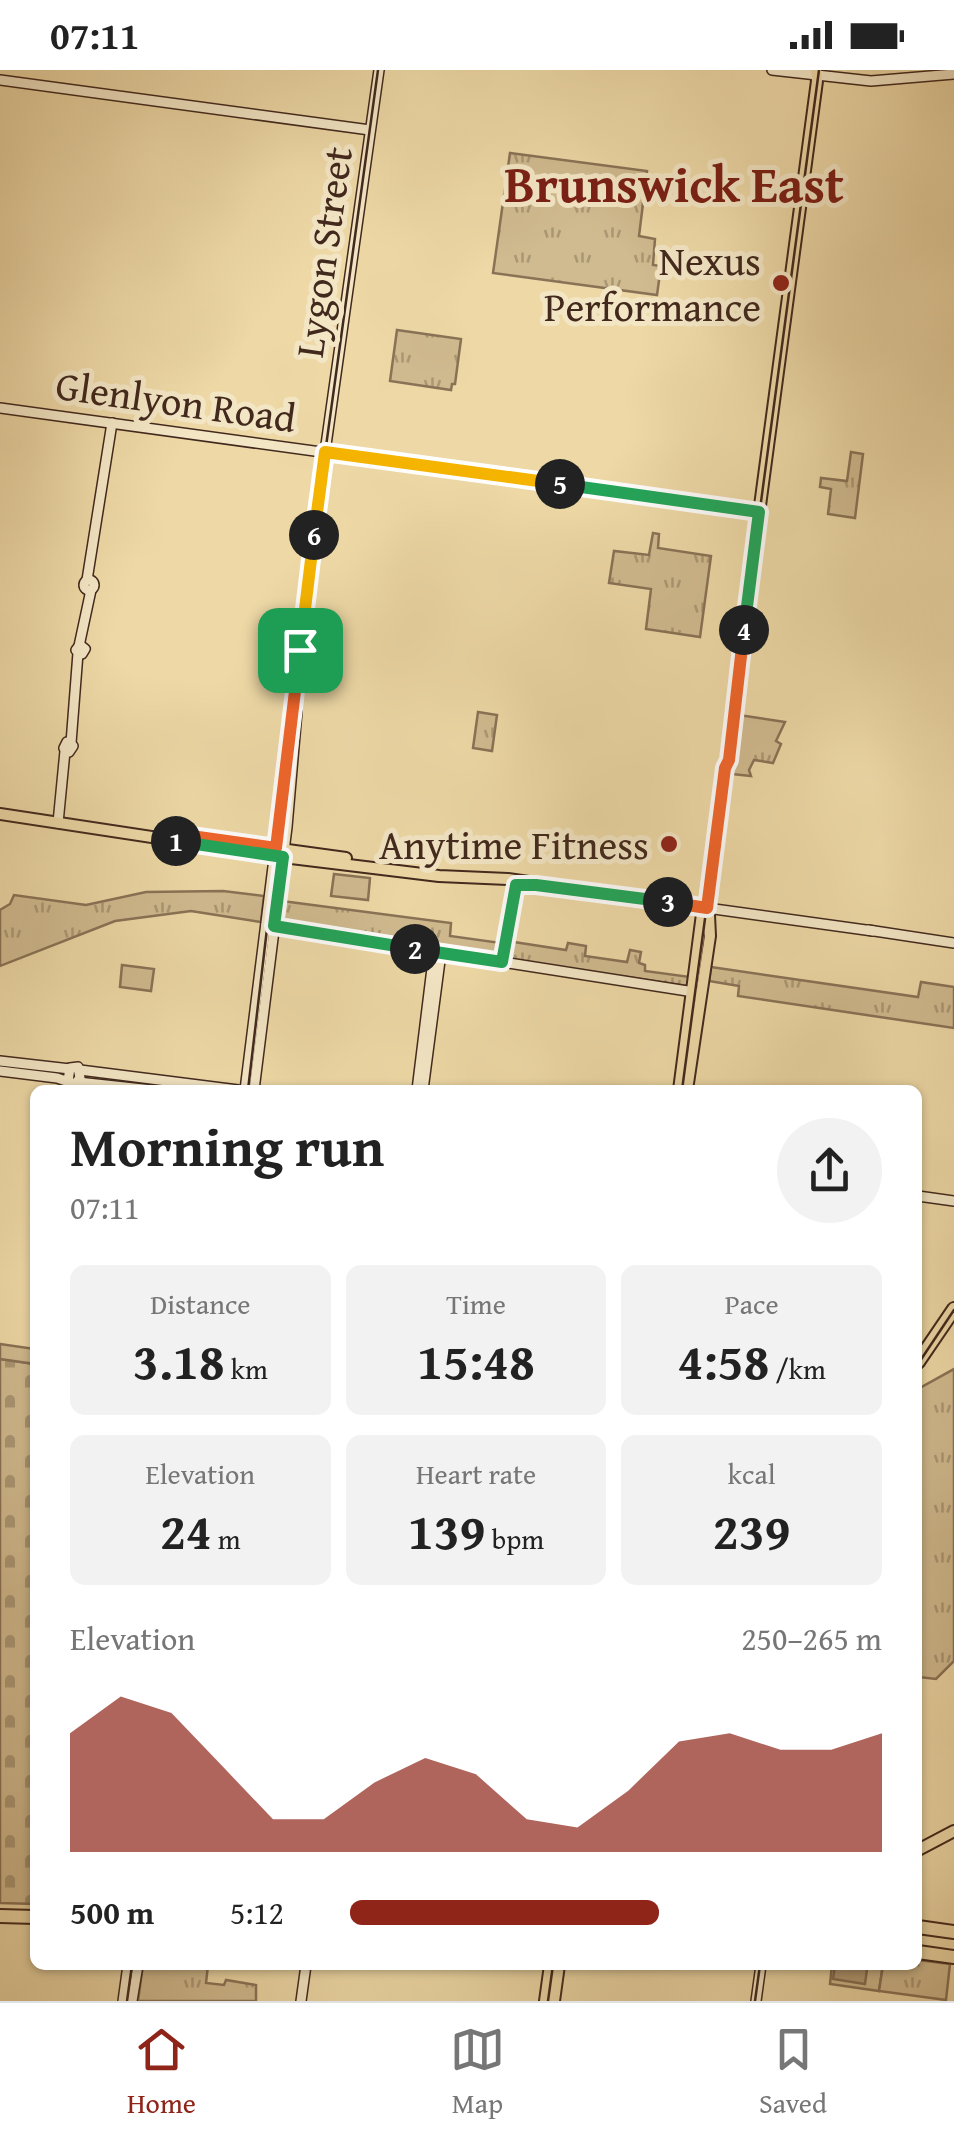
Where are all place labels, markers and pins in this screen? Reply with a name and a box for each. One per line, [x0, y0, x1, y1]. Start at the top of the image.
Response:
place label: Nexus Performance [544, 231, 761, 336]
marker: Nexus Performance [770, 272, 792, 294]
pin: 5 [535, 459, 585, 509]
pin: 6 [289, 510, 339, 560]
pin: 4 [719, 605, 769, 655]
pin [258, 608, 343, 693]
place label: Anytime Fitness [379, 815, 649, 874]
pin: 1 [151, 816, 201, 866]
marker: Anytime Fitness [658, 833, 680, 855]
pin: 3 [643, 877, 693, 927]
pin: 2 [390, 924, 440, 974]

